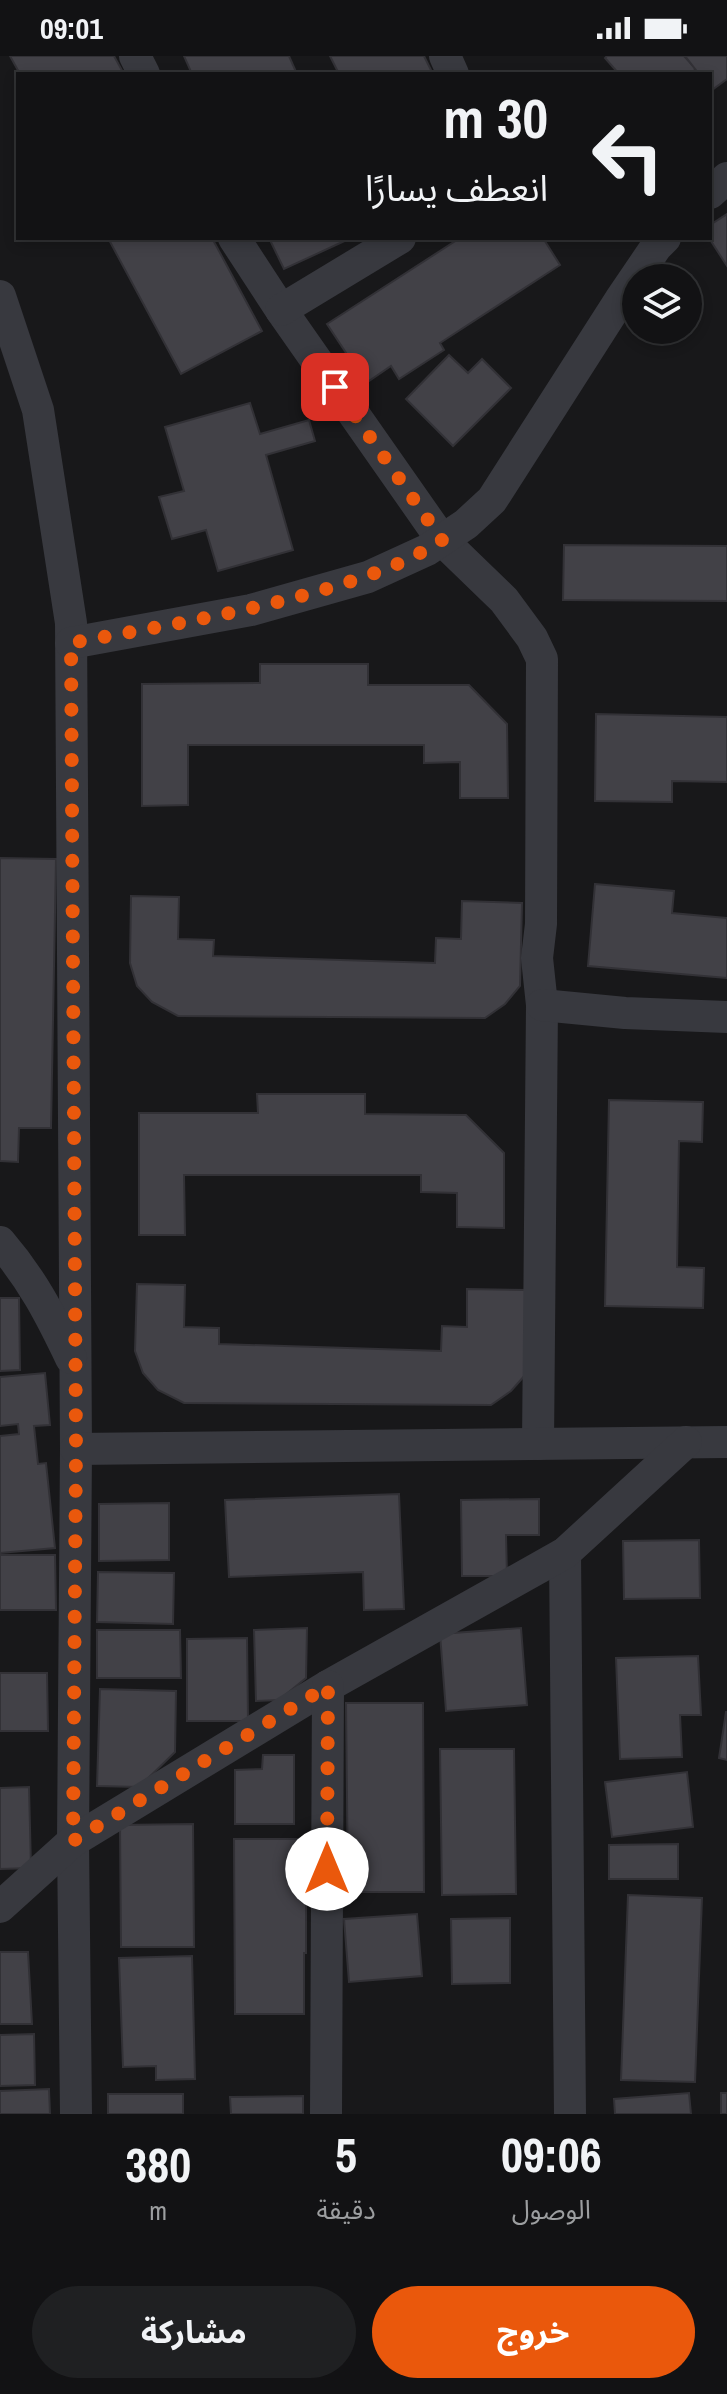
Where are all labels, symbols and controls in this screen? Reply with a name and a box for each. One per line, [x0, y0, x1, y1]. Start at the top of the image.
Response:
text: 09:01 [40, 8, 103, 48]
text: 30 m [443, 80, 548, 155]
icon: left [576, 104, 680, 208]
text: انعطف يسارًا [365, 164, 548, 212]
map controls [622, 264, 702, 344]
button: layers [622, 264, 702, 344]
pin [301, 353, 369, 421]
icon: arrive [313, 365, 357, 409]
position arrow [285, 1827, 369, 1911]
text: 5 [335, 2122, 357, 2187]
text: 09:06 [501, 2122, 602, 2187]
text: 380 [125, 2132, 191, 2197]
text: دقيقة [316, 2192, 376, 2227]
text: الوصول [512, 2192, 591, 2227]
text: m [149, 2193, 167, 2228]
button: مشاركة [32, 2286, 356, 2378]
button: خروج [372, 2286, 695, 2378]

